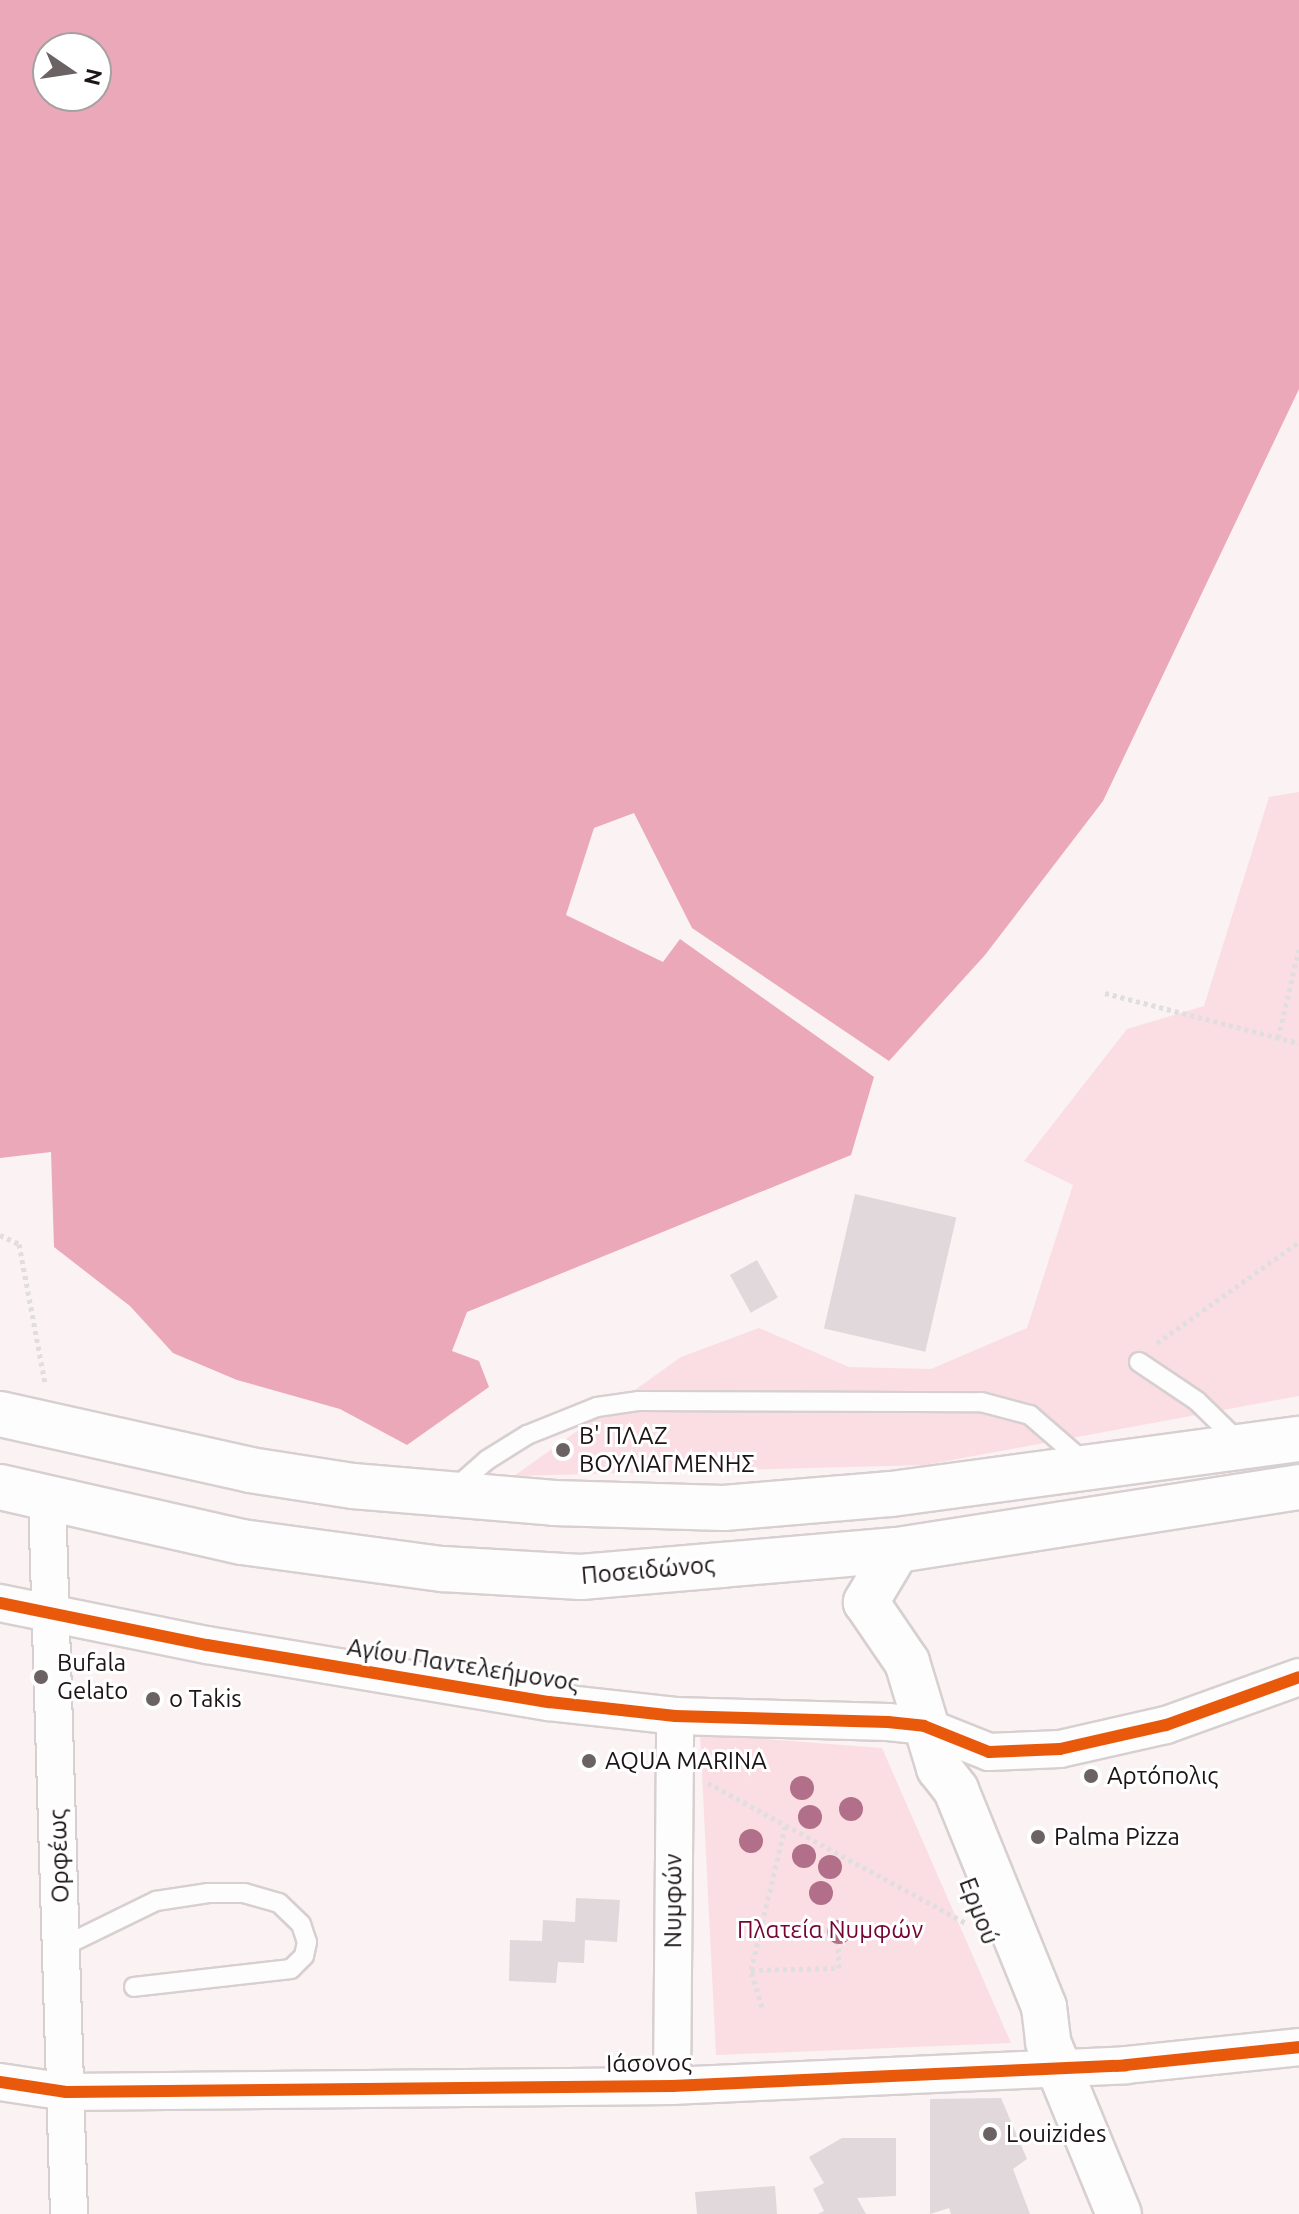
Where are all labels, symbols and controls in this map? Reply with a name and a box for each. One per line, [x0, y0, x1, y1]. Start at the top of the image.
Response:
north arrow [32, 32, 112, 112]
text: N [80, 66, 108, 88]
place label: Β' ΠΛΑΖ ΒΟΥΛΙΑΓΜΕΝΗΣ [579, 1422, 755, 1478]
marker: Β' ΠΛΑΖ ΒΟΥΛΙΑΓΜΕΝΗΣ [554, 1441, 572, 1459]
street label: Ποσειδώνος [580, 1550, 716, 1590]
street label: Αγίου Παντελεήμονος [345, 1632, 581, 1698]
place label: Bufala Gelato [57, 1649, 128, 1705]
marker: Bufala Gelato [32, 1668, 50, 1686]
place label: o Takis [169, 1685, 242, 1713]
marker: o Takis [144, 1690, 162, 1708]
place label: AQUA MARINA [605, 1747, 767, 1775]
marker: AQUA MARINA [580, 1752, 598, 1770]
place label: Αρτόπολις [1107, 1762, 1218, 1790]
marker: Αρτόπολις [1082, 1767, 1100, 1785]
street label: Ορφέως [43, 1809, 75, 1903]
place label: Palma Pizza [1054, 1823, 1180, 1851]
marker: Palma Pizza [1029, 1828, 1047, 1846]
street label: Νυμφών [659, 1854, 687, 1948]
street label: Ερμού [953, 1874, 1005, 1948]
park label: Πλατεία Νυμφών [737, 1916, 923, 1944]
street label: Ιάσονος [606, 2048, 692, 2078]
place label: Louizides [1006, 2120, 1106, 2148]
marker: Louizides [981, 2125, 999, 2143]

